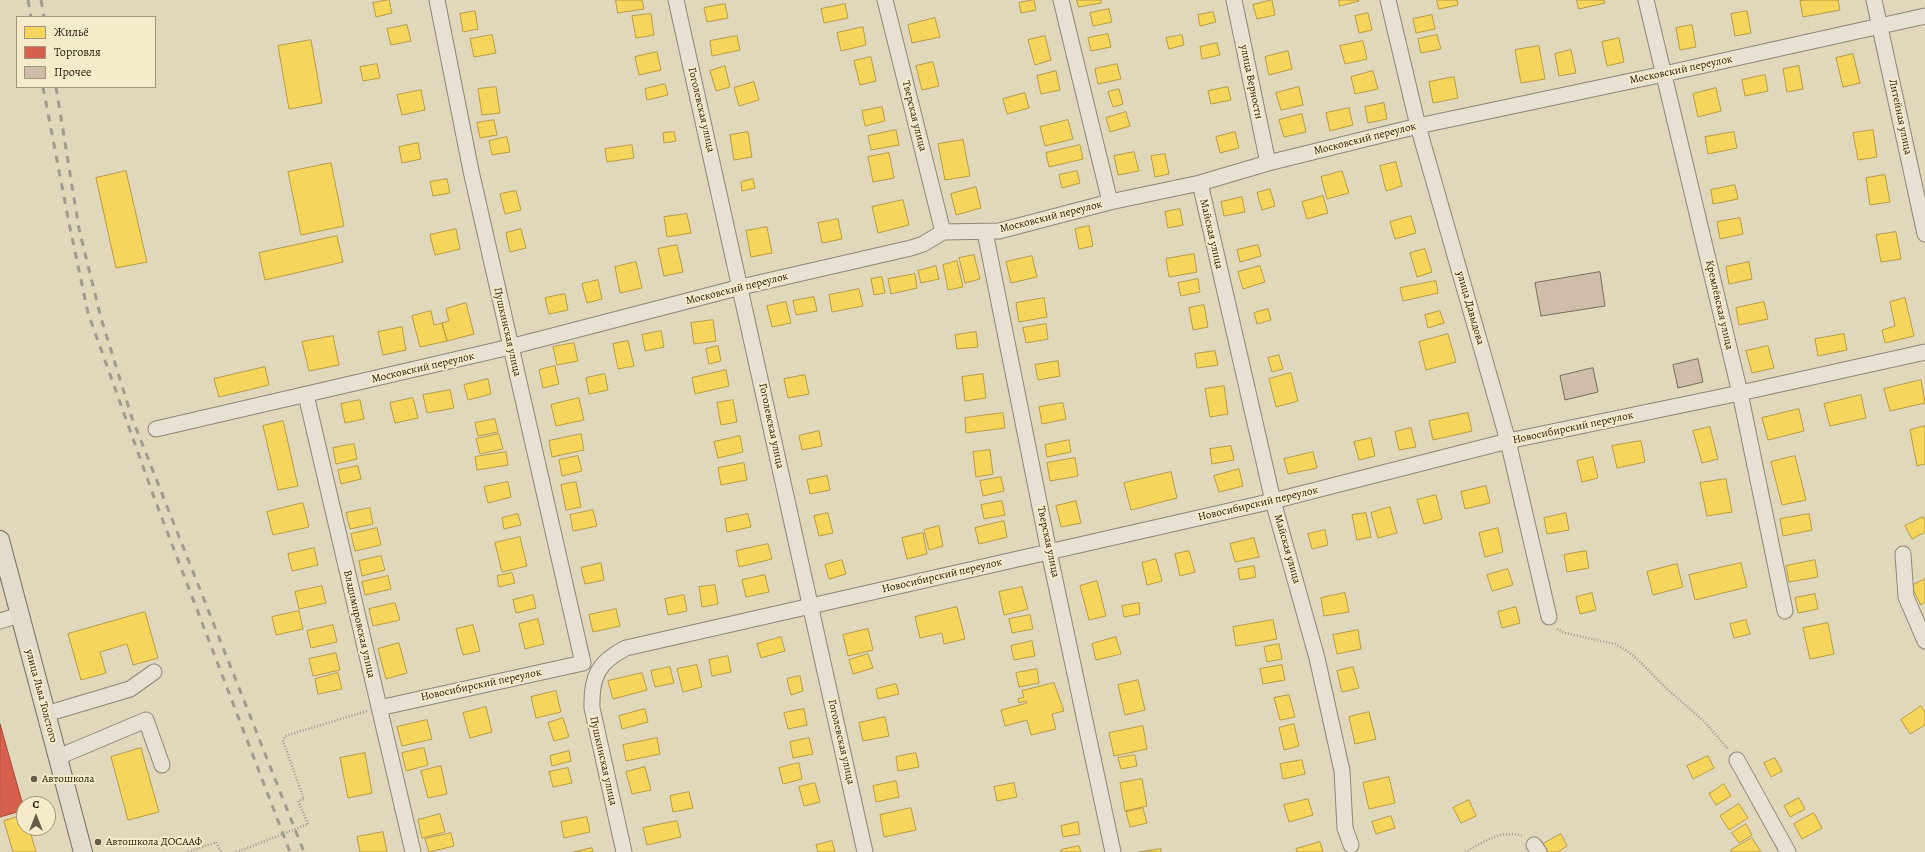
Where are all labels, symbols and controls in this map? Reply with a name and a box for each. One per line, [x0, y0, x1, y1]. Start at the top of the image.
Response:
legend [16, 16, 156, 88]
text: Жильё [54, 24, 89, 40]
text: Торговля [54, 44, 101, 60]
street label: улица Верности [1237, 44, 1265, 120]
street label: Московский переулок [1628, 53, 1734, 87]
text: Прочее [54, 64, 92, 80]
street label: Гоголевская улица [685, 66, 717, 154]
street label: Литейная улица [1886, 78, 1914, 156]
street label: Тверская улица [899, 79, 929, 153]
street label: Московский переулок [1312, 120, 1418, 158]
street label: Московский переулок [998, 198, 1104, 236]
street label: Майская улица [1197, 198, 1225, 270]
street label: Кремлёвская улица [1702, 259, 1736, 351]
street label: Московский переулок [684, 270, 790, 308]
street label: улица Давыдова [1453, 270, 1487, 346]
street label: Пушкинская улица [490, 286, 524, 378]
street label: Московский переулок [370, 350, 476, 386]
street label: Гоголевская улица [756, 382, 786, 470]
street label: Новосибирский переулок [1511, 409, 1635, 447]
street label: Новосибирский переулок [1197, 484, 1319, 524]
street label: Тверская улица [1034, 505, 1062, 579]
street label: Майская улица [1271, 513, 1303, 585]
street label: Новосибирский переулок [881, 556, 1003, 596]
street label: Владимировская улица [340, 569, 378, 679]
street label: улица Льва Толстого [22, 648, 60, 744]
street label: Новосибирский переулок [419, 666, 543, 704]
street label: Гоголевская улица [825, 698, 857, 786]
street label: Пушкинская улица [586, 715, 620, 807]
place label: Автошкола [42, 772, 94, 786]
marker: Автошкола [29, 774, 39, 784]
north arrow [16, 796, 56, 836]
text: С [33, 797, 39, 812]
place label: Автошкола ДОСААФ [106, 835, 202, 849]
marker: Автошкола ДОСААФ [93, 837, 103, 847]

